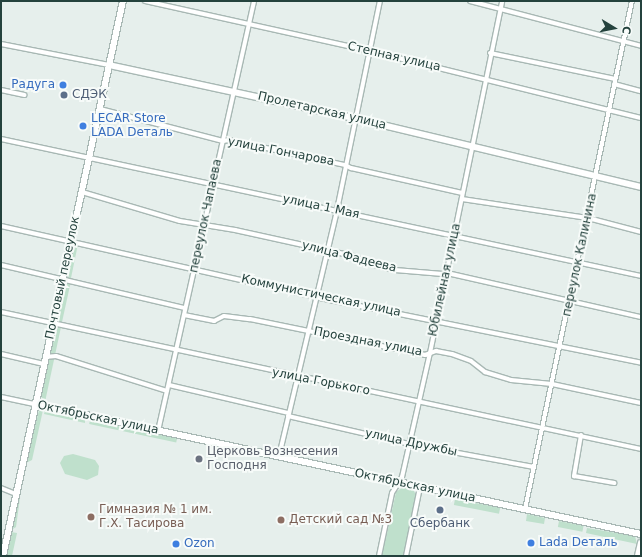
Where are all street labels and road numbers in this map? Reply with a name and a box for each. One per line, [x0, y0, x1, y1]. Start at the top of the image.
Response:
street label: Степная улица [346, 39, 442, 75]
street label: Пролетарская улица [256, 89, 388, 133]
street label: улица Гончарова [227, 135, 335, 169]
street label: переулок Чапаева [187, 158, 225, 274]
street label: улица 1 Мая [281, 192, 361, 222]
street label: переулок Калинина [560, 192, 600, 318]
street label: Почтовый переулок [43, 215, 83, 341]
street label: Юбилейная улица [426, 222, 464, 338]
street label: улица Фадеева [300, 238, 398, 276]
street label: Коммунистическая улица [240, 272, 402, 320]
street label: Проездная улица [312, 324, 424, 360]
street label: улица Горького [271, 365, 371, 399]
street label: Октябрьская улица [36, 398, 160, 438]
street label: улица Дружбы [364, 426, 458, 460]
street label: Октябрьская улица [353, 466, 477, 506]

